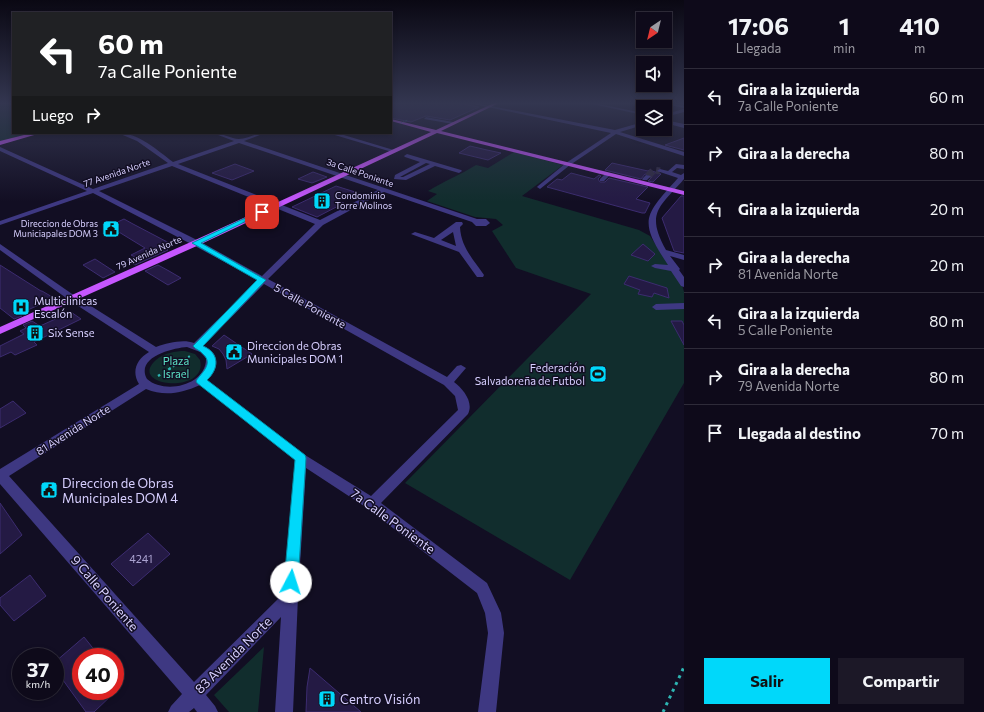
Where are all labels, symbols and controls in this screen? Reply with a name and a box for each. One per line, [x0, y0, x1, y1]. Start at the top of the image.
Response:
text: 17:06 [728, 11, 789, 40]
text: 1 [839, 11, 850, 40]
text: 410 [899, 11, 940, 40]
north arrow [636, 12, 672, 48]
map controls [636, 12, 672, 136]
text: 60 m [98, 26, 164, 60]
icon: left [32, 28, 84, 80]
text: Llegada [736, 40, 781, 56]
text: min [833, 40, 855, 56]
text: m [914, 40, 925, 56]
button: sound [636, 56, 672, 92]
text: 7a Calle Poniente [98, 60, 237, 82]
text: Gira a la izquierda [738, 80, 860, 98]
icon: left [704, 86, 726, 108]
text: 60 m [929, 88, 964, 106]
text: 7a Calle Poniente [738, 98, 838, 114]
button: layers [636, 100, 672, 136]
icon: right [82, 104, 104, 126]
text: Luego [32, 106, 74, 124]
icon: right [704, 142, 726, 164]
text: Gira a la derecha [738, 144, 850, 162]
text: 80 m [929, 144, 964, 162]
street label: 77 Avenida Norte [82, 156, 152, 189]
street label: 3a Calle Poniente [325, 156, 395, 189]
place label: Condominio Torre Molinos [335, 190, 392, 211]
building icon: Condominio Torre Molinos [312, 191, 332, 211]
pin [245, 195, 279, 229]
icon: left [704, 198, 726, 220]
text: Gira a la izquierda [738, 200, 860, 218]
text: 20 m [930, 200, 964, 218]
icon: arrive [251, 201, 273, 223]
place label: Direccion de Obras Municiapales DOM 3 [13, 218, 98, 239]
public building icon: Direccion de Obras Municiapales DOM 3 [101, 219, 121, 239]
street label: 79 Avenida Norte [114, 233, 183, 272]
text: Gira a la derecha [738, 248, 850, 266]
icon: right [704, 254, 726, 276]
text: 20 m [930, 256, 964, 274]
text: 81 Avenida Norte [738, 266, 838, 282]
street label: 5 Calle Poniente [272, 280, 349, 331]
place label: Multiclinicas Escalón [34, 294, 97, 320]
hospital icon: Multiclinicas Escalón [11, 297, 31, 317]
text: Gira a la izquierda [738, 304, 860, 322]
icon: left [704, 310, 726, 332]
text: 80 m [929, 312, 964, 330]
text: 5 Calle Poniente [738, 322, 833, 338]
building icon: Six Sense [25, 323, 45, 343]
place label: Six Sense [48, 326, 95, 339]
place label: Direccion de Obras Municipales DOM 1 [247, 339, 343, 365]
public building icon: Direccion de Obras Municipales DOM 1 [224, 342, 244, 362]
park label: Plaza Israel [163, 354, 189, 380]
text: Gira a la derecha [738, 360, 850, 378]
place label: Federación Salvadoreña de Futbol [475, 361, 585, 387]
sports icon: Federación Salvadoreña de Futbol [588, 364, 608, 384]
icon: right [704, 366, 726, 388]
text: 80 m [929, 368, 964, 386]
text: 79 Avenida Norte [738, 378, 839, 394]
street label: 81 Avenida Norte [33, 402, 112, 458]
icon: arrive [704, 422, 726, 444]
text: Llegada al destino [738, 424, 861, 442]
text: 70 m [930, 424, 964, 442]
place label: Direccion de Obras Municipales DOM 4 [62, 475, 178, 506]
public building icon: Direccion de Obras Municipales DOM 4 [39, 480, 59, 500]
street label: 7a Calle Poniente [348, 485, 438, 557]
street label: 9 Calle Poniente [68, 552, 142, 634]
house number: 4241 [129, 552, 153, 565]
position arrow [270, 561, 312, 603]
street label: 83 Avenida Norte [191, 613, 275, 697]
speed limit sign: 40 [72, 648, 124, 700]
text: 37 [27, 657, 49, 681]
button: Salir [704, 658, 830, 704]
button: Compartir [838, 658, 964, 704]
text: km/h [26, 678, 50, 690]
building icon: Centro Visión [317, 689, 337, 709]
place label: Centro Visión [340, 691, 421, 707]

